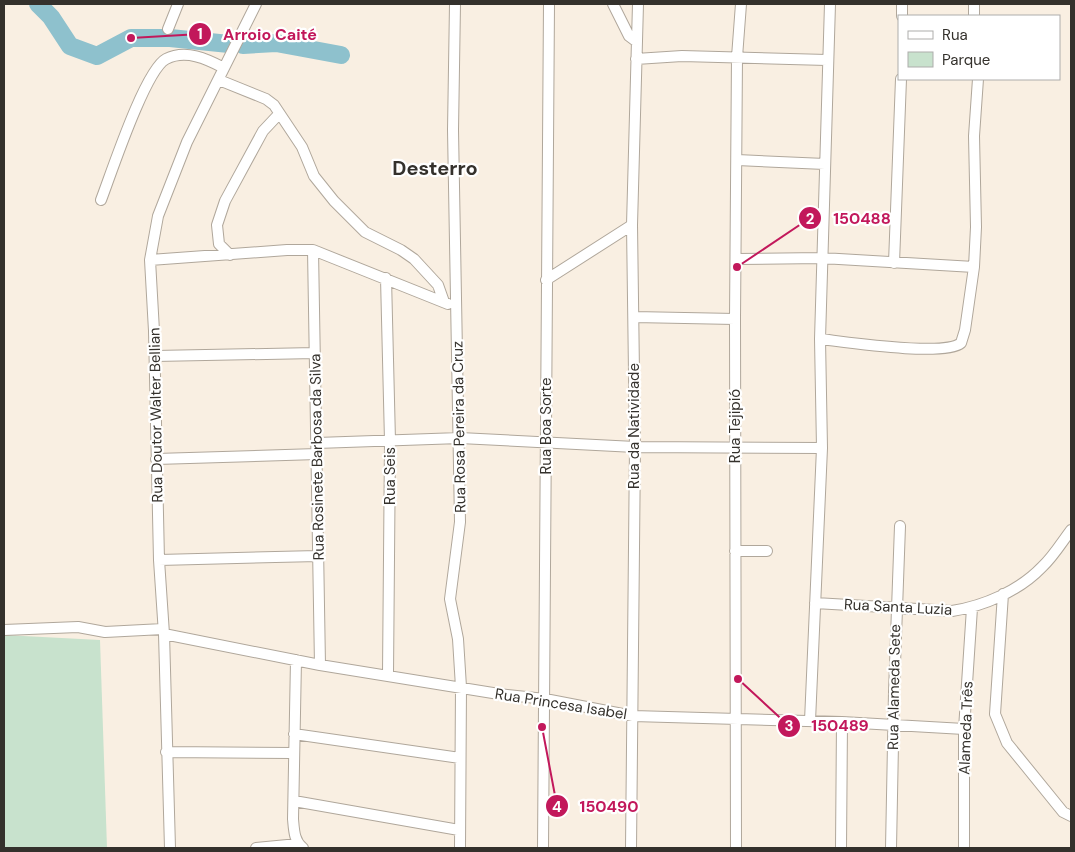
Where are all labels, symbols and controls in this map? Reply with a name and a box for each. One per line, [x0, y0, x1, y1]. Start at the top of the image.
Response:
legend [898, 15, 1060, 80]
callout: Arroio Caité [188, 19, 327, 50]
text: 1 [197, 24, 203, 44]
text: Arroio Caité [223, 24, 317, 45]
text: Rua [942, 25, 968, 45]
text: Parque [942, 50, 990, 70]
district label: Desterro [392, 155, 478, 181]
callout: 150488 [798, 203, 900, 234]
text: 150488 [833, 208, 891, 229]
text: 2 [806, 209, 815, 229]
street label: Rua Doutor Walter Bellian [144, 327, 168, 503]
street label: Rua Rosa Pereira da Cruz [447, 341, 470, 513]
street label: Rua Rosinete Barbosa da Silva [305, 353, 329, 561]
street label: Rua da Natividade [624, 363, 644, 489]
street label: Rua Boa Sorte [536, 377, 556, 475]
street label: Rua Tejipió [725, 389, 745, 463]
street label: Rua Seis [380, 447, 400, 505]
street label: Rua Santa Luzia [843, 594, 953, 620]
street label: Rua Alameda Sete [883, 624, 905, 750]
street label: Alameda Três [954, 681, 978, 775]
street label: Rua Princesa Isabel [494, 684, 628, 724]
callout: 150489 [776, 710, 879, 741]
text: 150489 [811, 715, 869, 736]
text: 3 [784, 716, 794, 736]
callout: 150490 [545, 791, 648, 822]
text: 150490 [580, 796, 638, 817]
text: 4 [552, 797, 562, 817]

